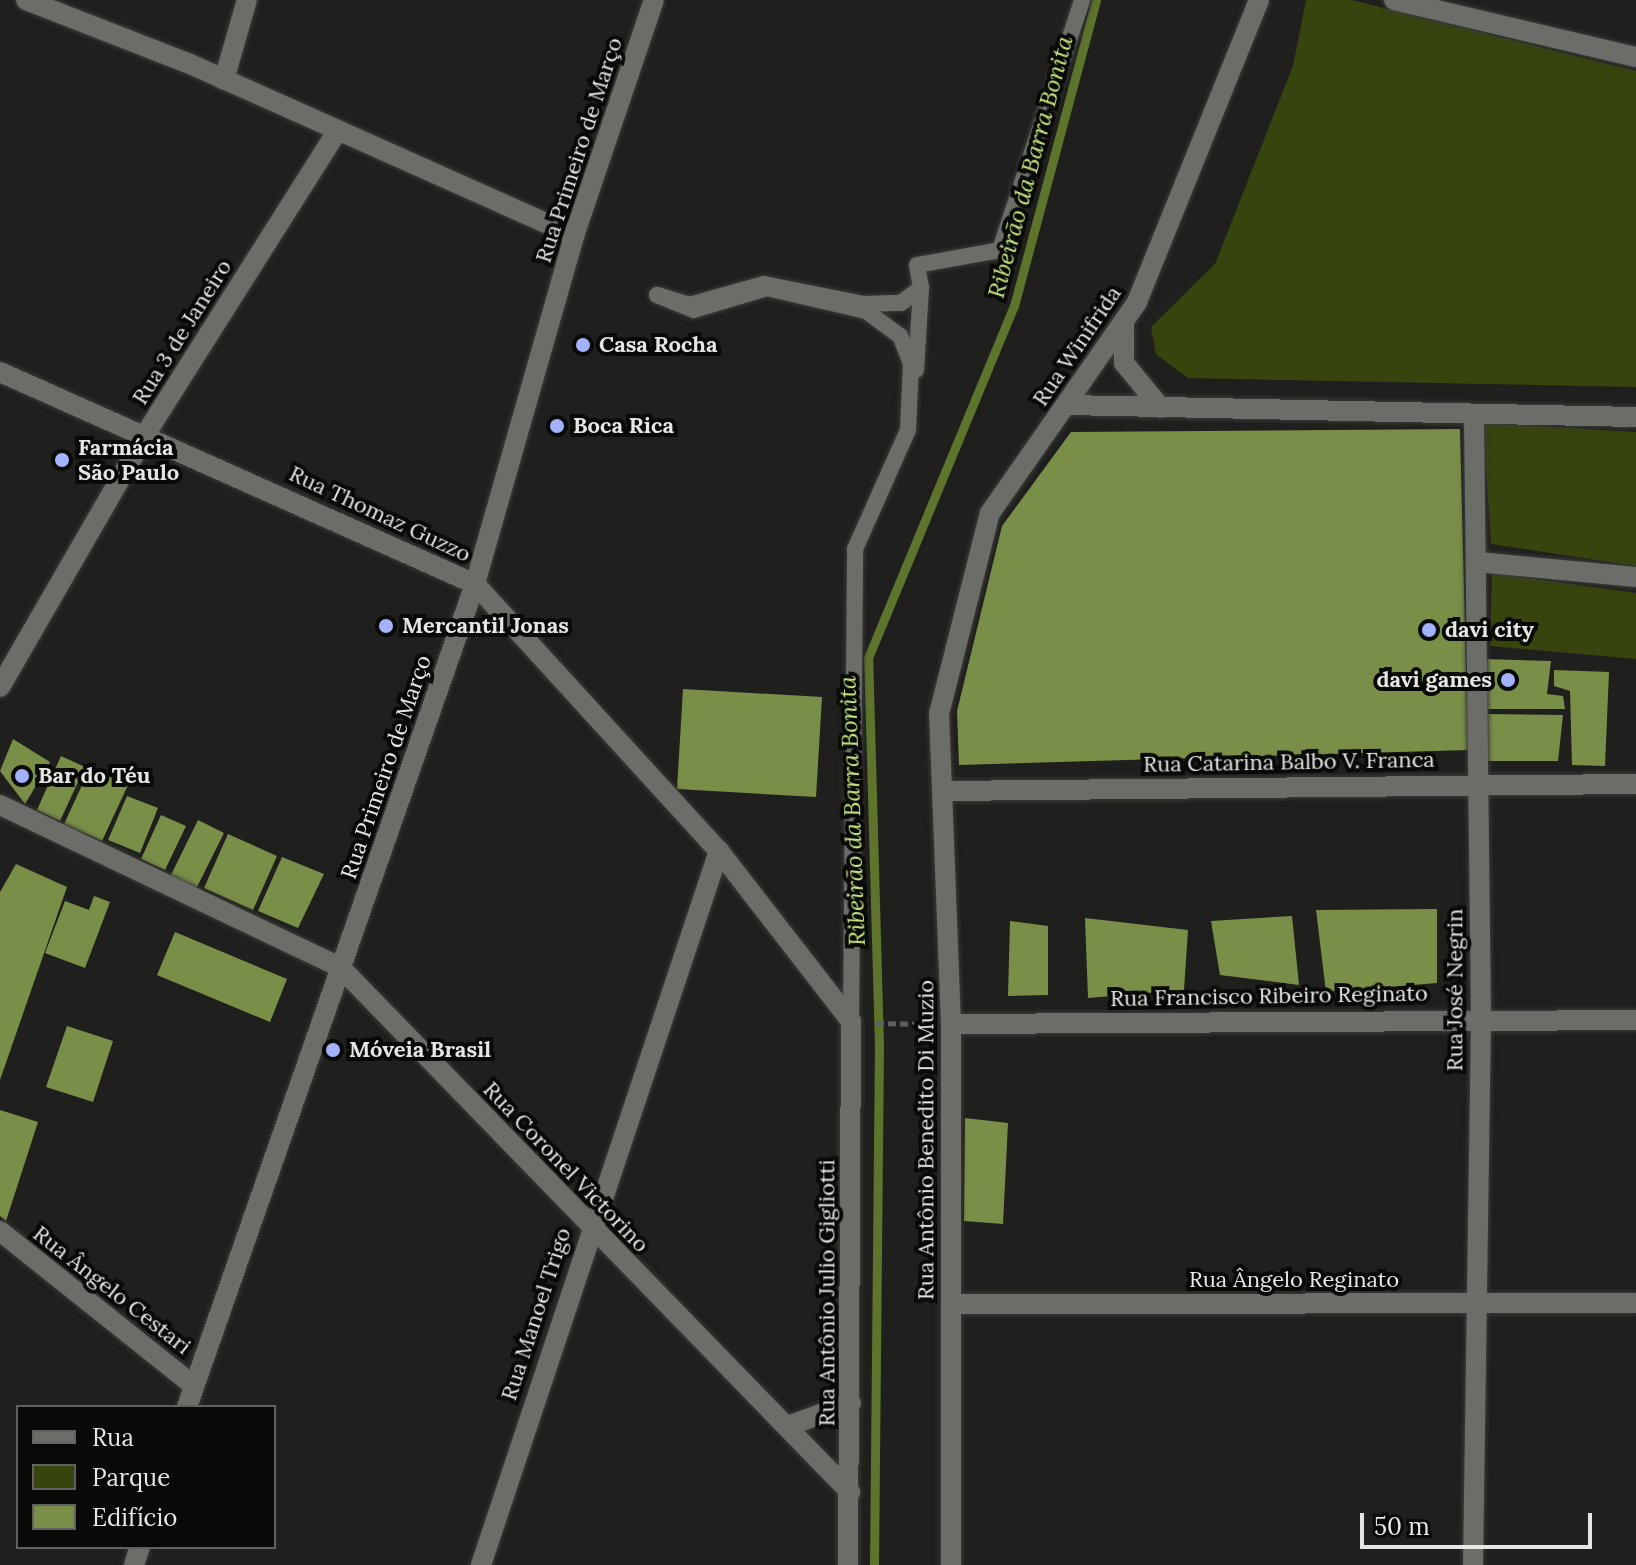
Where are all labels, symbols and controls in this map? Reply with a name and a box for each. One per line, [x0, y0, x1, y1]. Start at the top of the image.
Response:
water label: Ribeirão da Barra Bonita [981, 33, 1079, 301]
street label: Rua Primeiro de Março [530, 34, 628, 266]
street label: Rua 3 de Janeiro [127, 255, 237, 409]
street label: Rua Winifrida [1027, 281, 1127, 411]
place label: Casa Rocha [599, 332, 717, 358]
marker: Casa Rocha [574, 336, 592, 354]
place label: Boca Rica [573, 413, 674, 439]
marker: Boca Rica [548, 417, 566, 435]
place label: Farmácia São Paulo [78, 434, 179, 486]
marker: Farmácia São Paulo [53, 451, 71, 469]
street label: Rua Thomaz Guzzo [285, 460, 475, 568]
place label: Mercantil Jonas [402, 613, 569, 639]
marker: Mercantil Jonas [377, 617, 395, 635]
place label: davi city [1445, 617, 1534, 643]
marker: davi city [1420, 621, 1438, 639]
street label: Rua Primeiro de Março [335, 652, 437, 882]
place label: davi games [1376, 667, 1492, 693]
marker: davi games [1499, 671, 1517, 689]
water label: Ribeirão da Barra Bonita [833, 675, 871, 947]
street label: Rua Catarina Balbo V. Franca [1143, 746, 1435, 778]
place label: Bar do Téu [38, 763, 150, 789]
marker: Bar do Téu [13, 767, 31, 785]
street label: Rua José Negrin [1442, 909, 1468, 1071]
street label: Rua Antônio Benedito Di Muzio [913, 980, 939, 1300]
street label: Rua Francisco Ribeiro Reginato [1110, 980, 1428, 1012]
place label: Móveia Brasil [349, 1037, 491, 1063]
marker: Móveia Brasil [324, 1041, 342, 1059]
street label: Rua Coronel Victorino [478, 1076, 654, 1258]
street label: Rua Antônio Julio Gigliotti [814, 1160, 840, 1426]
street label: Rua Ângelo Cestari [28, 1220, 196, 1360]
street label: Rua Manoel Trigo [496, 1224, 576, 1404]
street label: Rua Ângelo Reginato [1189, 1267, 1399, 1293]
legend [16, 1405, 276, 1549]
text: Rua [92, 1422, 134, 1453]
text: Parque [92, 1462, 170, 1493]
scale bar [1364, 1497, 1596, 1547]
text: Edifício [92, 1502, 177, 1533]
text: 50 m [1374, 1511, 1430, 1542]

